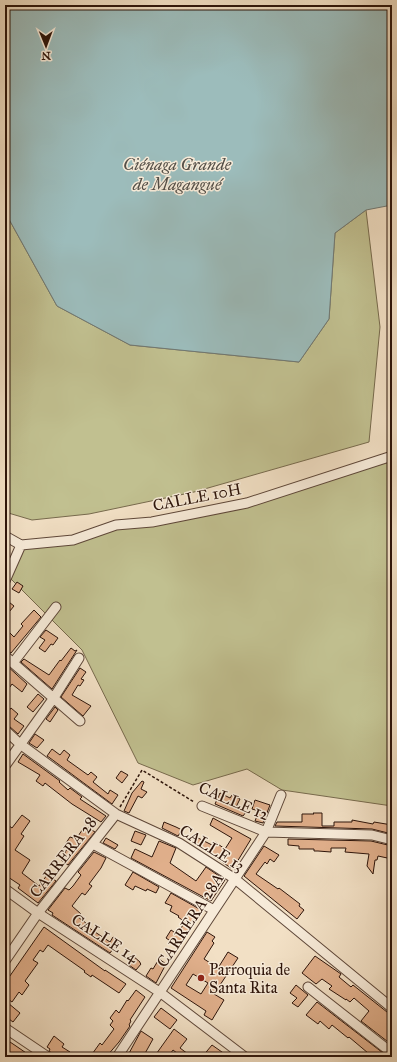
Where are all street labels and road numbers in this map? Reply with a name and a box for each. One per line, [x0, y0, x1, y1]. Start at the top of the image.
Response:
street label: CALLE 10H [151, 479, 243, 515]
street label: CALLE 12 [196, 778, 272, 824]
street label: CARRERA 28 [25, 813, 101, 901]
street label: CALLE 13 [176, 821, 248, 875]
street label: CARRERA 28A [153, 869, 228, 971]
street label: CALLE 14 [68, 909, 143, 967]

